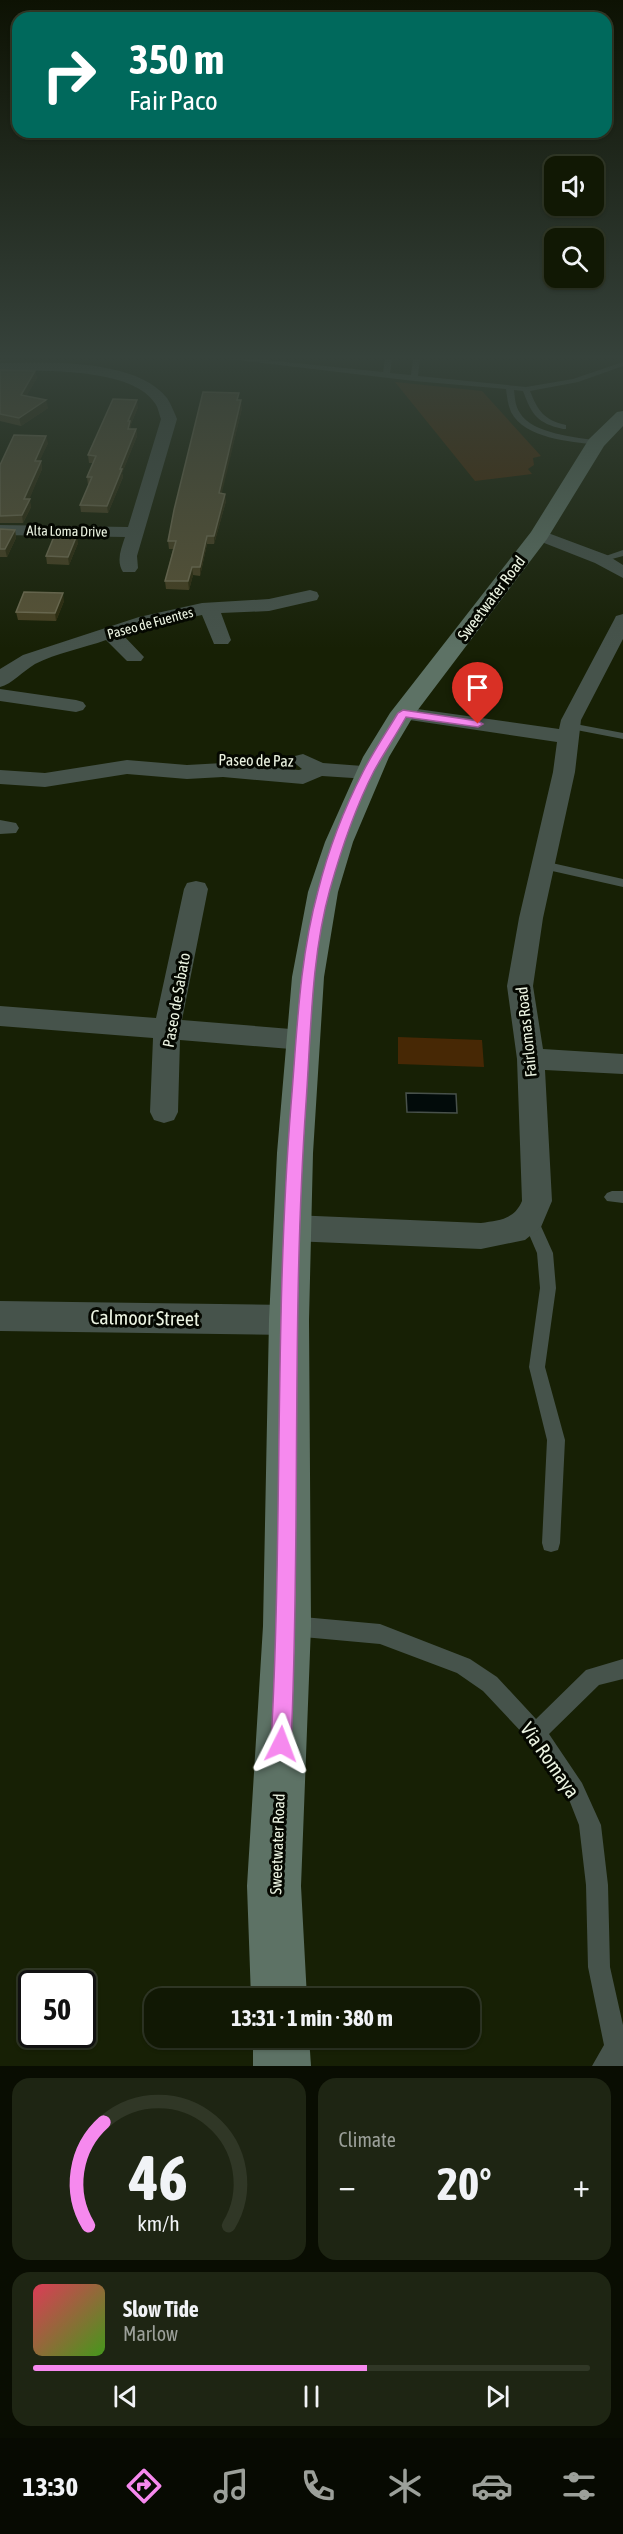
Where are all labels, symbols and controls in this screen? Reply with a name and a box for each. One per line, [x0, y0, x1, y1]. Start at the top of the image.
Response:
text: 350 m [129, 35, 224, 83]
icon: right [30, 36, 108, 114]
text: Fair Paco [129, 85, 218, 116]
map controls [544, 156, 604, 288]
button: sound [544, 156, 604, 216]
button: search [544, 228, 604, 288]
street label: Alta Loma Drive [27, 522, 107, 540]
street label: Sweetwater Road [453, 552, 529, 644]
street label: Paseo de Fuentes [105, 604, 195, 642]
pin [452, 662, 503, 724]
icon: arrive [461, 671, 494, 704]
street label: Paseo de Paz [218, 750, 294, 770]
street label: Paseo de Sabato [159, 951, 193, 1049]
street label: Fairlomas Road [512, 986, 540, 1078]
street label: Calmoor Street [90, 1305, 200, 1330]
position arrow [249, 1712, 313, 1776]
street label: Via Romaya [516, 1718, 585, 1802]
street label: Sweetwater Road [266, 1793, 288, 1895]
speed limit sign: 50 [18, 1970, 96, 2048]
text: 13:31 · 1 min · 380 m [231, 2005, 393, 2031]
text: Climate [339, 2128, 396, 2151]
text: 46 [128, 2142, 188, 2213]
text: 20° [437, 2158, 492, 2210]
text: − [339, 2166, 356, 2204]
text: + [573, 2166, 590, 2204]
text: km/h [137, 2211, 180, 2236]
text: Slow Tide [123, 2296, 199, 2322]
text: Marlow [123, 2322, 178, 2345]
icon: previous [109, 2380, 142, 2413]
icon: pause [295, 2380, 328, 2413]
icon: next [481, 2380, 514, 2413]
icon: directions [123, 2465, 165, 2507]
icon: music [210, 2465, 252, 2507]
icon: phone [297, 2465, 339, 2507]
icon: climate [384, 2465, 426, 2507]
icon: car [471, 2465, 513, 2507]
icon: filters [558, 2465, 600, 2507]
text: 13:30 [23, 2471, 78, 2502]

